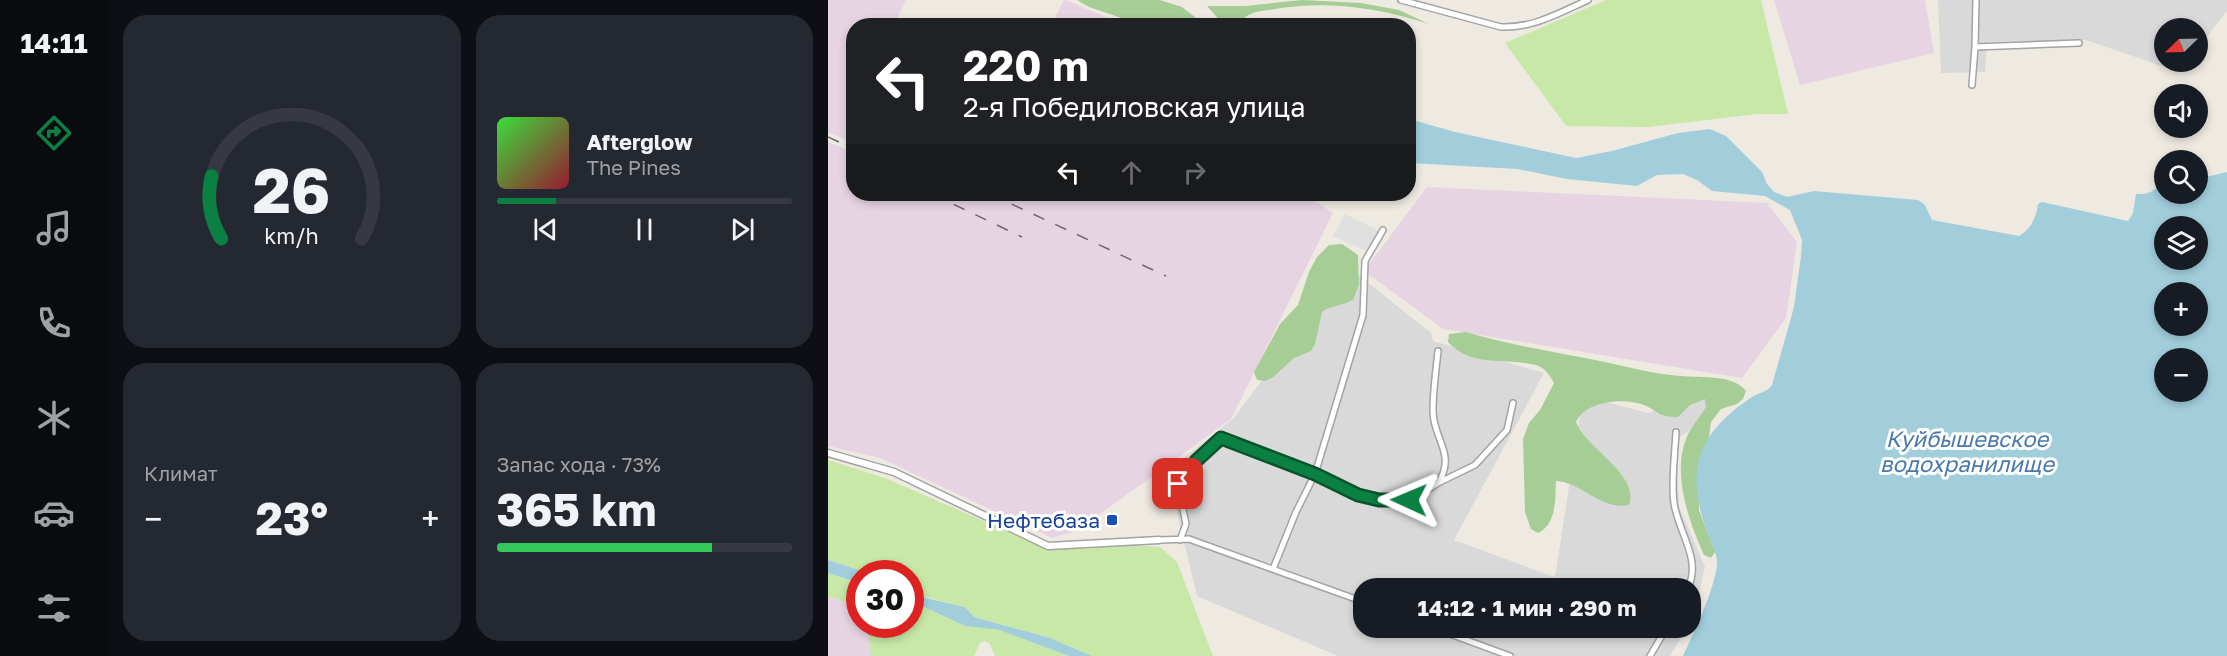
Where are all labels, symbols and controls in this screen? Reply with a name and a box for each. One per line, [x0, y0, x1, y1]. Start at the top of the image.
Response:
north arrow [2154, 18, 2208, 72]
map controls [2154, 18, 2208, 402]
text: 14:11 [20, 27, 88, 59]
text: 220 m [963, 40, 1089, 90]
icon: left [864, 42, 942, 120]
button: sound [2154, 84, 2208, 138]
text: 2-я Победиловская улица [963, 91, 1306, 123]
icon: directions [33, 112, 75, 154]
text: Afterglow [587, 128, 692, 155]
button: search [2154, 150, 2208, 204]
text: 26 [253, 152, 331, 227]
text: The Pines [587, 155, 681, 179]
icon: left [1052, 156, 1085, 189]
icon: ahead [1115, 156, 1148, 189]
icon: right [1178, 156, 1211, 189]
icon: music [33, 207, 75, 249]
icon: previous [529, 213, 562, 246]
icon: pause [628, 213, 661, 246]
icon: next [726, 213, 759, 246]
button: layers [2154, 216, 2208, 270]
text: km/h [264, 223, 319, 249]
button: + [2154, 282, 2208, 336]
icon: phone [33, 302, 75, 344]
button: − [2154, 348, 2208, 402]
icon: climate [33, 397, 75, 439]
water label: Куйбышевское водохранилище [1880, 425, 2056, 477]
text: Запас хода · 73% [497, 452, 661, 476]
pin [1152, 458, 1203, 509]
text: Климат [144, 461, 218, 485]
icon: arrive [1161, 467, 1194, 500]
position arrow [1377, 468, 1441, 532]
text: 365 km [497, 482, 657, 536]
text: 23° [256, 491, 328, 545]
icon: car [33, 492, 75, 534]
text: − [144, 499, 162, 538]
text: + [421, 499, 439, 538]
place label: Нефтебаза [987, 507, 1100, 533]
marker: Нефтебаза [1105, 513, 1119, 527]
speed limit sign: 30 [846, 560, 924, 638]
icon: filters [33, 587, 75, 629]
text: 14:12 · 1 мин · 290 m [1418, 594, 1636, 621]

